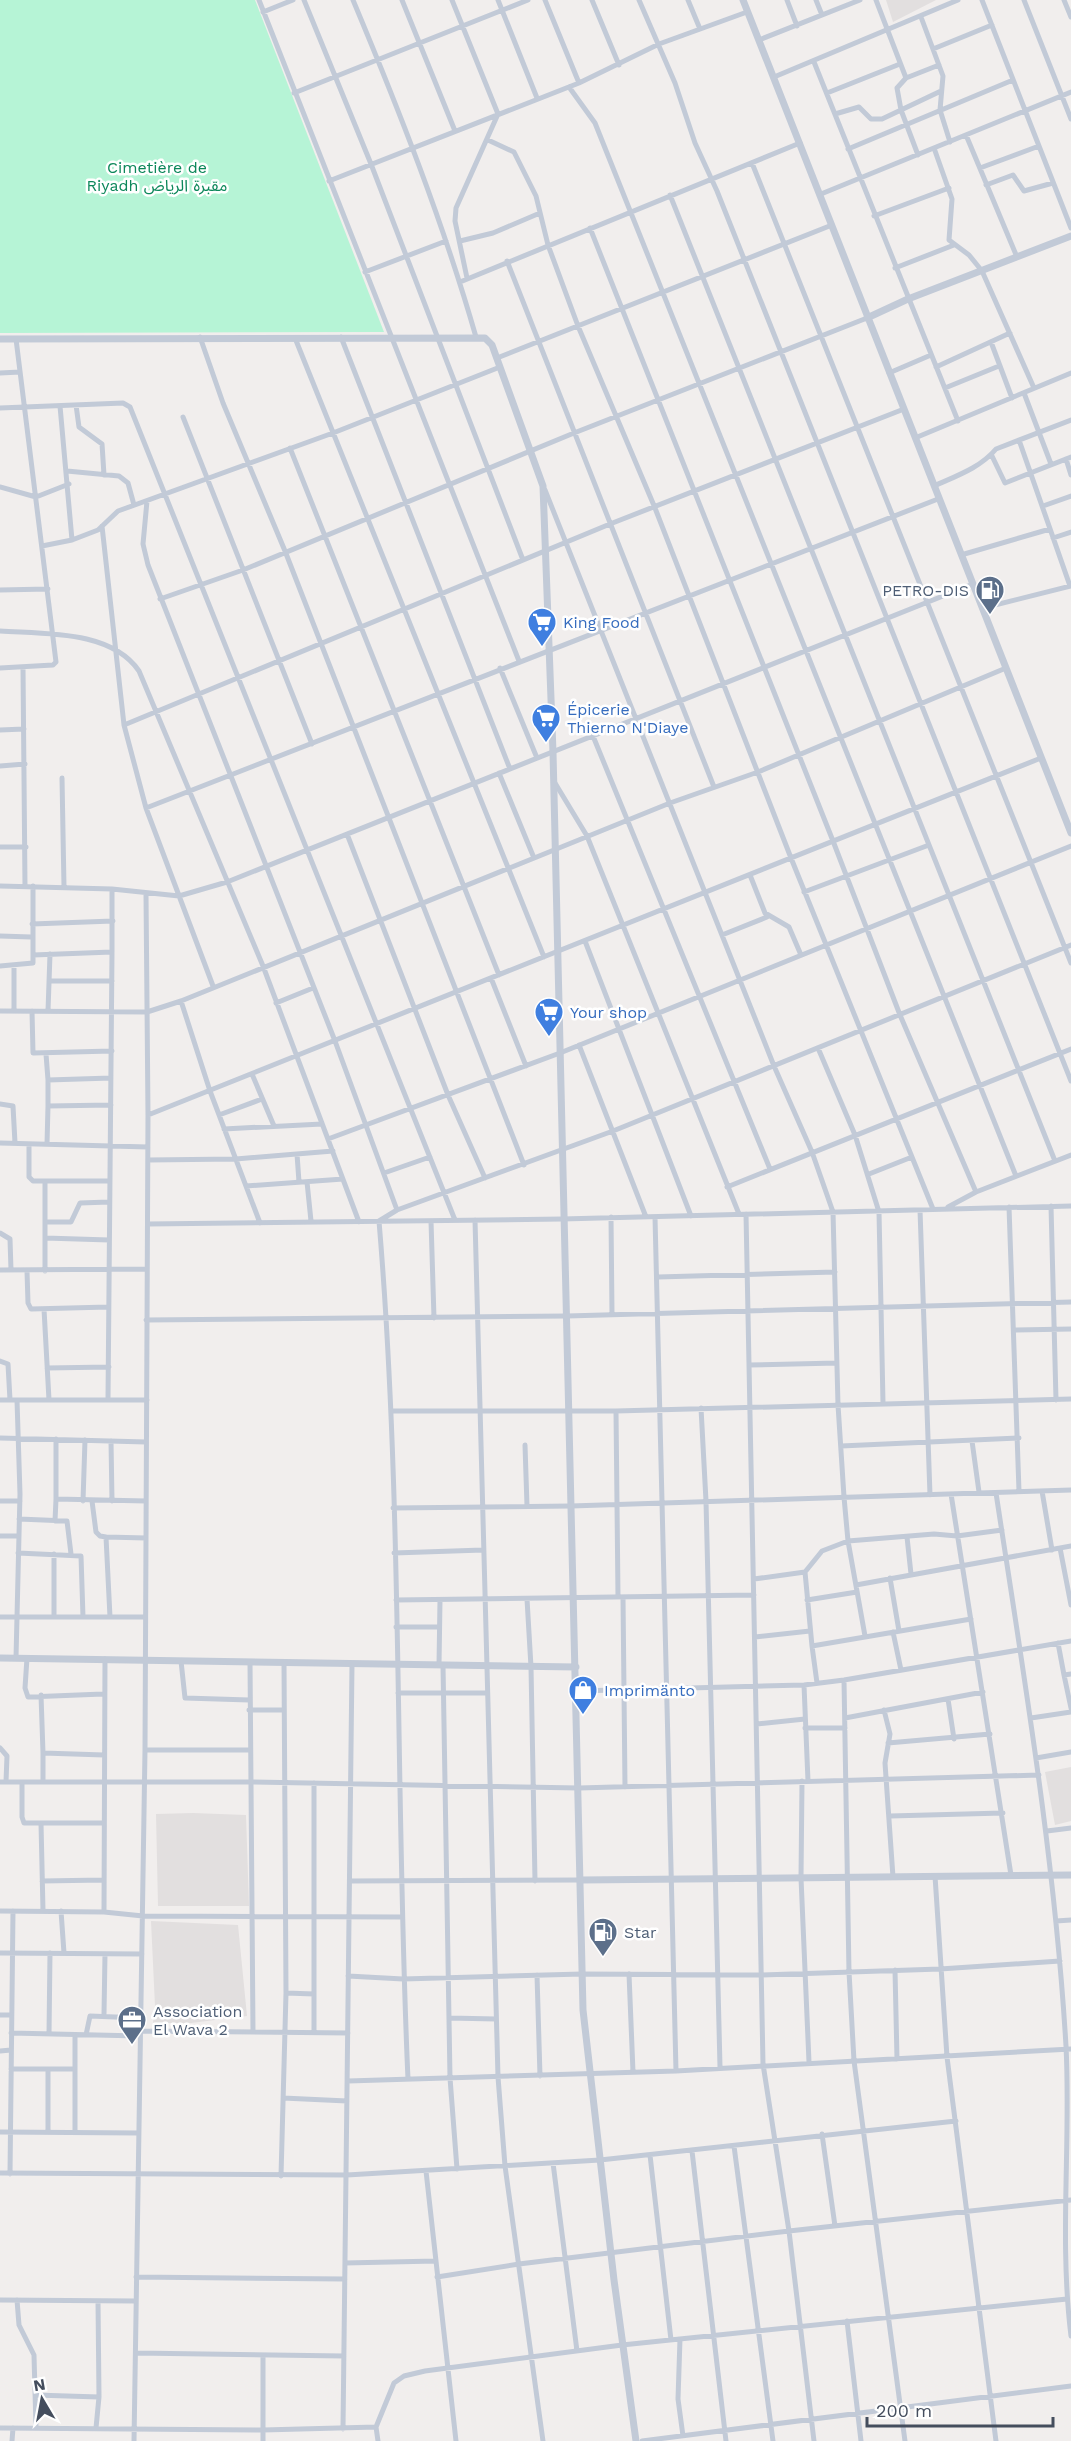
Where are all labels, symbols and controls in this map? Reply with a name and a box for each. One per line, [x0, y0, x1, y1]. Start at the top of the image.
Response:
park label: Cimetière de Riyadh مقبرة الرياض [87, 158, 227, 195]
fuel station icon: PETRO-DIS [974, 574, 1006, 616]
place label: PETRO-DIS [882, 581, 969, 600]
supermarket icon: King Food [526, 606, 558, 648]
place label: King Food [563, 613, 640, 632]
place label: Épicerie Thierno N'Diaye [567, 700, 689, 737]
supermarket icon: Épicerie Thierno N'Diaye [530, 702, 562, 744]
supermarket icon: Your shop [533, 996, 565, 1038]
place label: Your shop [570, 1003, 647, 1022]
shop icon: Imprimänto [567, 1674, 599, 1716]
place label: Imprimänto [604, 1681, 695, 1700]
fuel station icon: Star [587, 1916, 619, 1958]
place label: Star [624, 1923, 657, 1942]
place label: Association El Wava 2 [153, 2002, 242, 2039]
office icon: Association El Wava 2 [116, 2004, 148, 2046]
north arrow [12, 2369, 72, 2429]
text: N [32, 2374, 47, 2395]
scale bar [867, 2390, 1053, 2428]
text: 200 m [876, 2400, 932, 2421]

